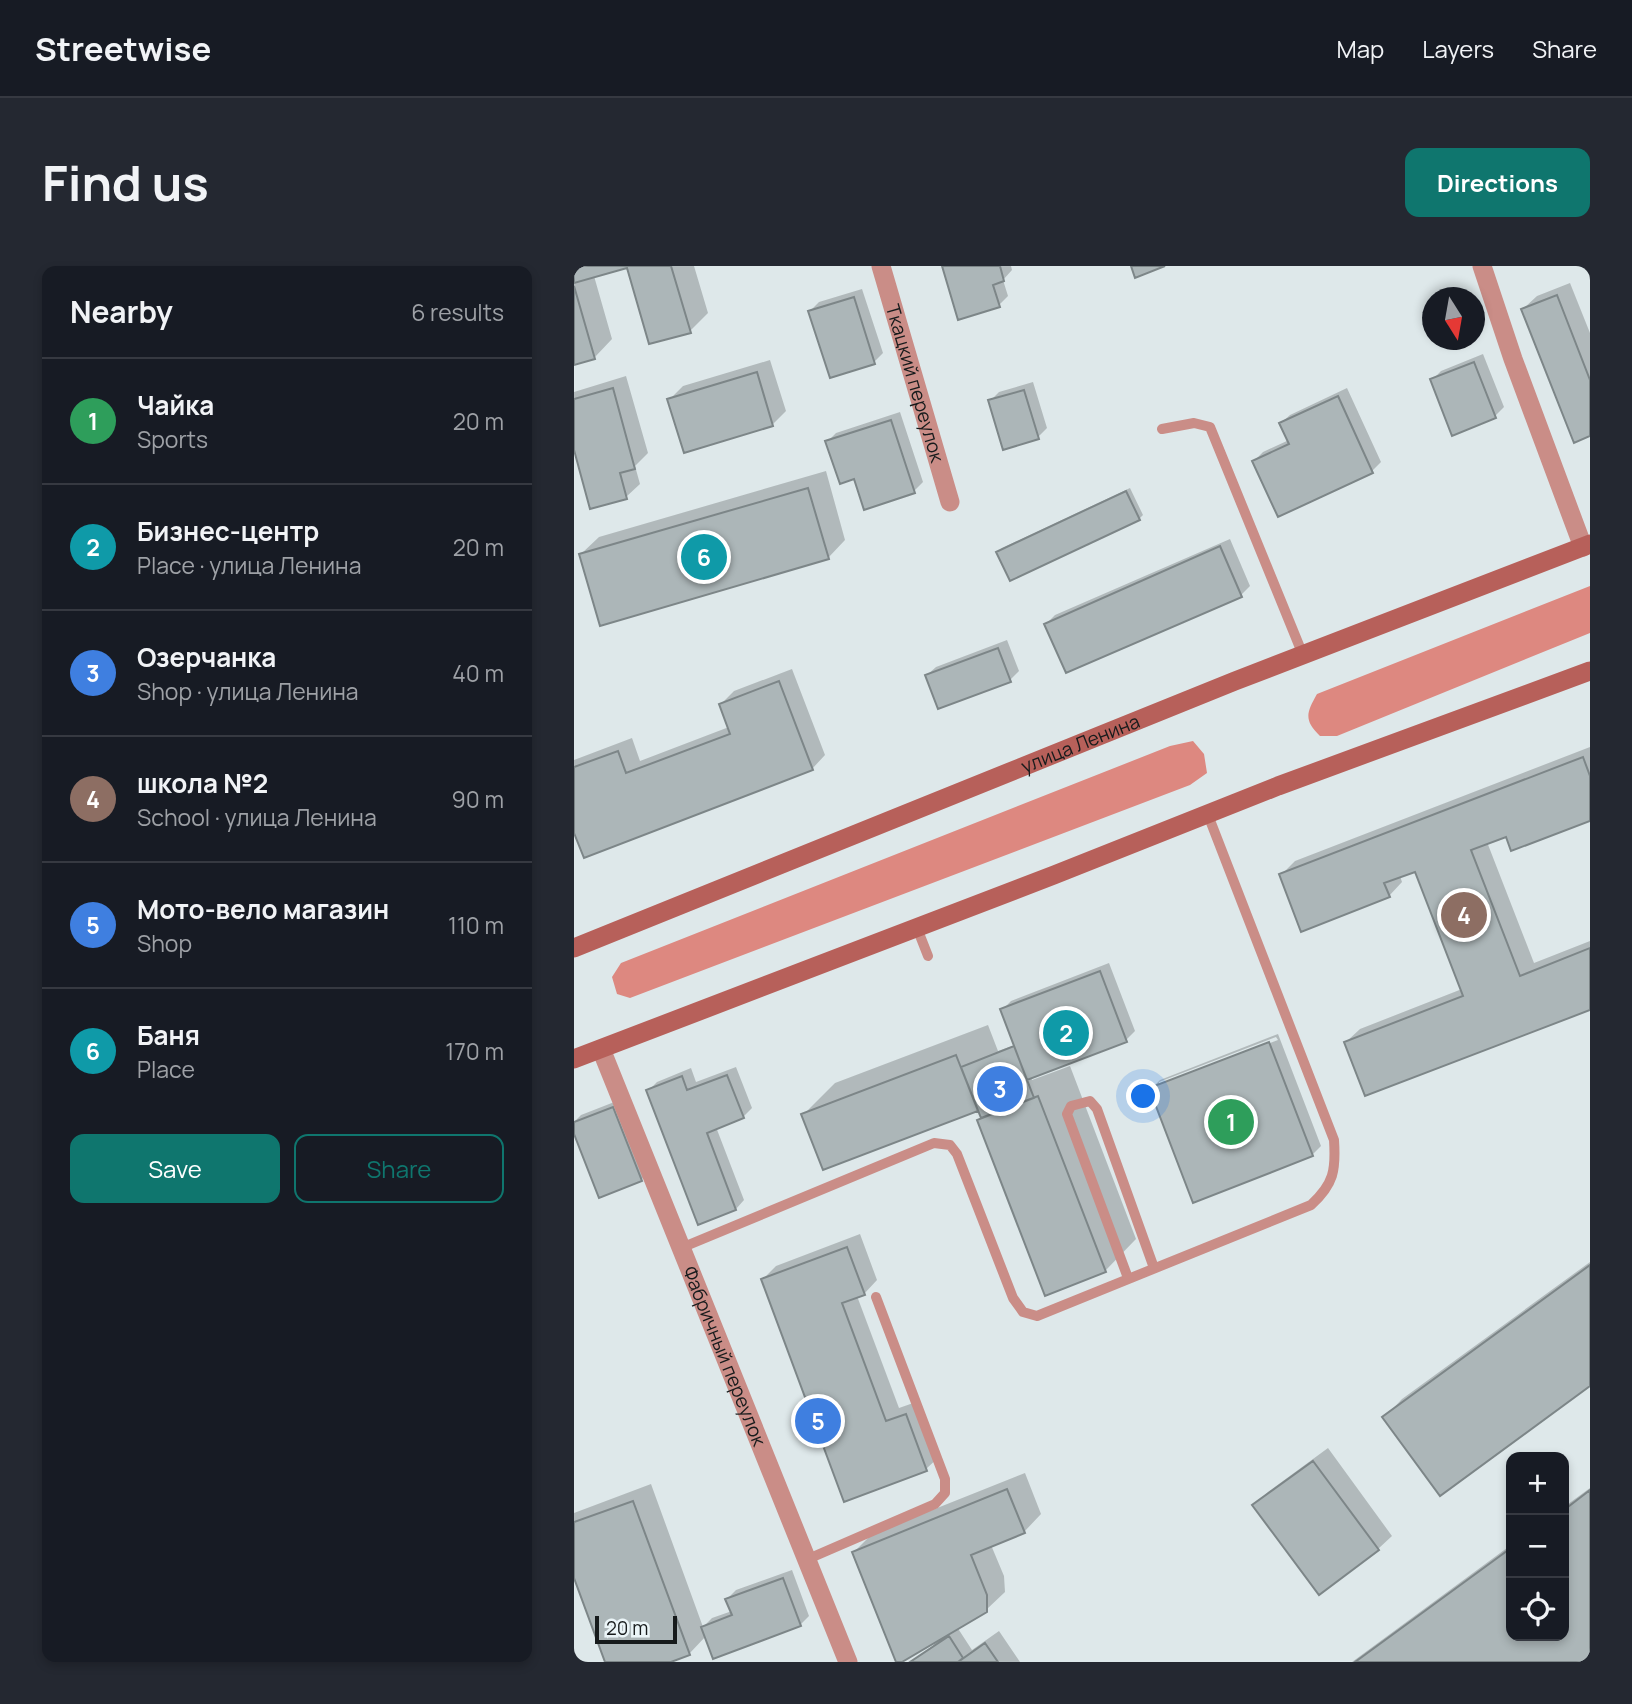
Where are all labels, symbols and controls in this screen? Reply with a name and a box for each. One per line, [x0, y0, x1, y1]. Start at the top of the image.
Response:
text: Streetwise [35, 26, 211, 71]
text: Map [1337, 32, 1384, 65]
text: Layers [1422, 32, 1494, 65]
text: Share [1532, 32, 1597, 65]
button: Directions [1405, 148, 1590, 217]
text: Find us [42, 149, 209, 216]
north arrow [1422, 287, 1485, 350]
text: Nearby [70, 291, 173, 332]
text: 6 results [411, 296, 504, 328]
street label: Ткацкий переулок [880, 301, 951, 466]
text: Чайка [137, 387, 214, 423]
text: 1 [88, 405, 98, 437]
text: 20 m [453, 405, 504, 437]
text: Sports [137, 423, 208, 455]
text: Бизнес-центр [137, 513, 319, 549]
text: 2 [86, 531, 100, 563]
text: 20 m [453, 531, 504, 563]
pin: 6 [681, 531, 727, 583]
text: Place · улица Ленина [137, 549, 361, 581]
text: Озерчанка [137, 639, 276, 675]
text: 3 [86, 657, 100, 689]
text: 40 m [452, 657, 504, 689]
text: Shop · улица Ленина [137, 675, 359, 707]
street label: улица Ленина [1017, 708, 1143, 779]
text: школа №2 [137, 765, 268, 801]
text: 4 [86, 783, 100, 815]
text: 90 m [452, 783, 504, 815]
text: School · улица Ленина [137, 801, 377, 833]
pin: 4 [1441, 889, 1487, 941]
text: Мото-вело магазин [137, 891, 389, 927]
text: 5 [86, 909, 100, 941]
text: 110 m [448, 909, 504, 941]
text: Shop [137, 927, 192, 959]
pin: 2 [1043, 1007, 1089, 1059]
text: Баня [137, 1017, 200, 1053]
text: 6 [86, 1035, 100, 1067]
text: 170 m [445, 1035, 504, 1067]
text: Place [137, 1053, 195, 1085]
pin: 3 [977, 1063, 1023, 1115]
your location [1126, 1079, 1160, 1113]
pin: 1 [1208, 1096, 1254, 1148]
button: Save [70, 1134, 280, 1203]
button: Share [294, 1134, 504, 1203]
street label: Фабричный переулок [677, 1262, 773, 1450]
pin: 5 [795, 1395, 841, 1447]
map controls [1506, 1452, 1569, 1641]
button: + [1506, 1452, 1569, 1515]
button: − [1506, 1515, 1569, 1578]
button: locate [1506, 1578, 1569, 1641]
scale bar [595, 1613, 677, 1645]
text: 20 m [606, 1615, 648, 1641]

